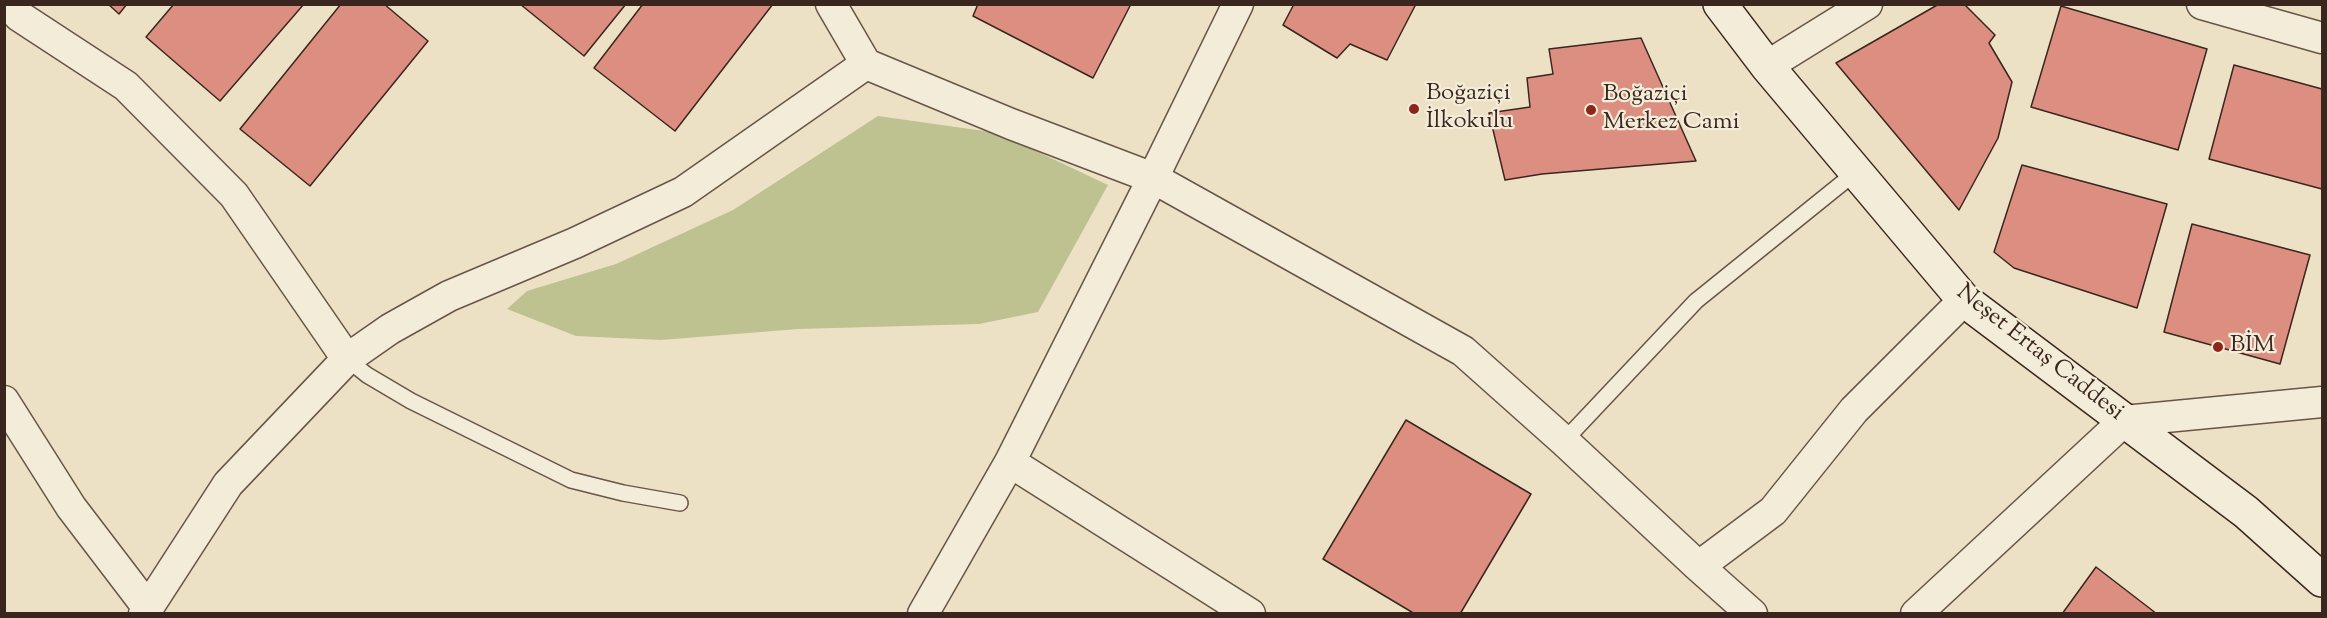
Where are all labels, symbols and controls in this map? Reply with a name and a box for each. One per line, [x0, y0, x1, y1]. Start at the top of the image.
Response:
place label: Boğaziçi İlkokulu [1426, 81, 1513, 137]
place label: Boğaziçi Merkez Cami [1603, 82, 1739, 138]
marker: Boğaziçi İlkokulu [1407, 102, 1421, 116]
marker: Boğaziçi Merkez Cami [1584, 103, 1598, 117]
street label: Neşet Ertaş Caddesi [1949, 280, 2129, 428]
place label: BİM [2230, 333, 2275, 361]
marker: BİM [2211, 340, 2225, 354]

